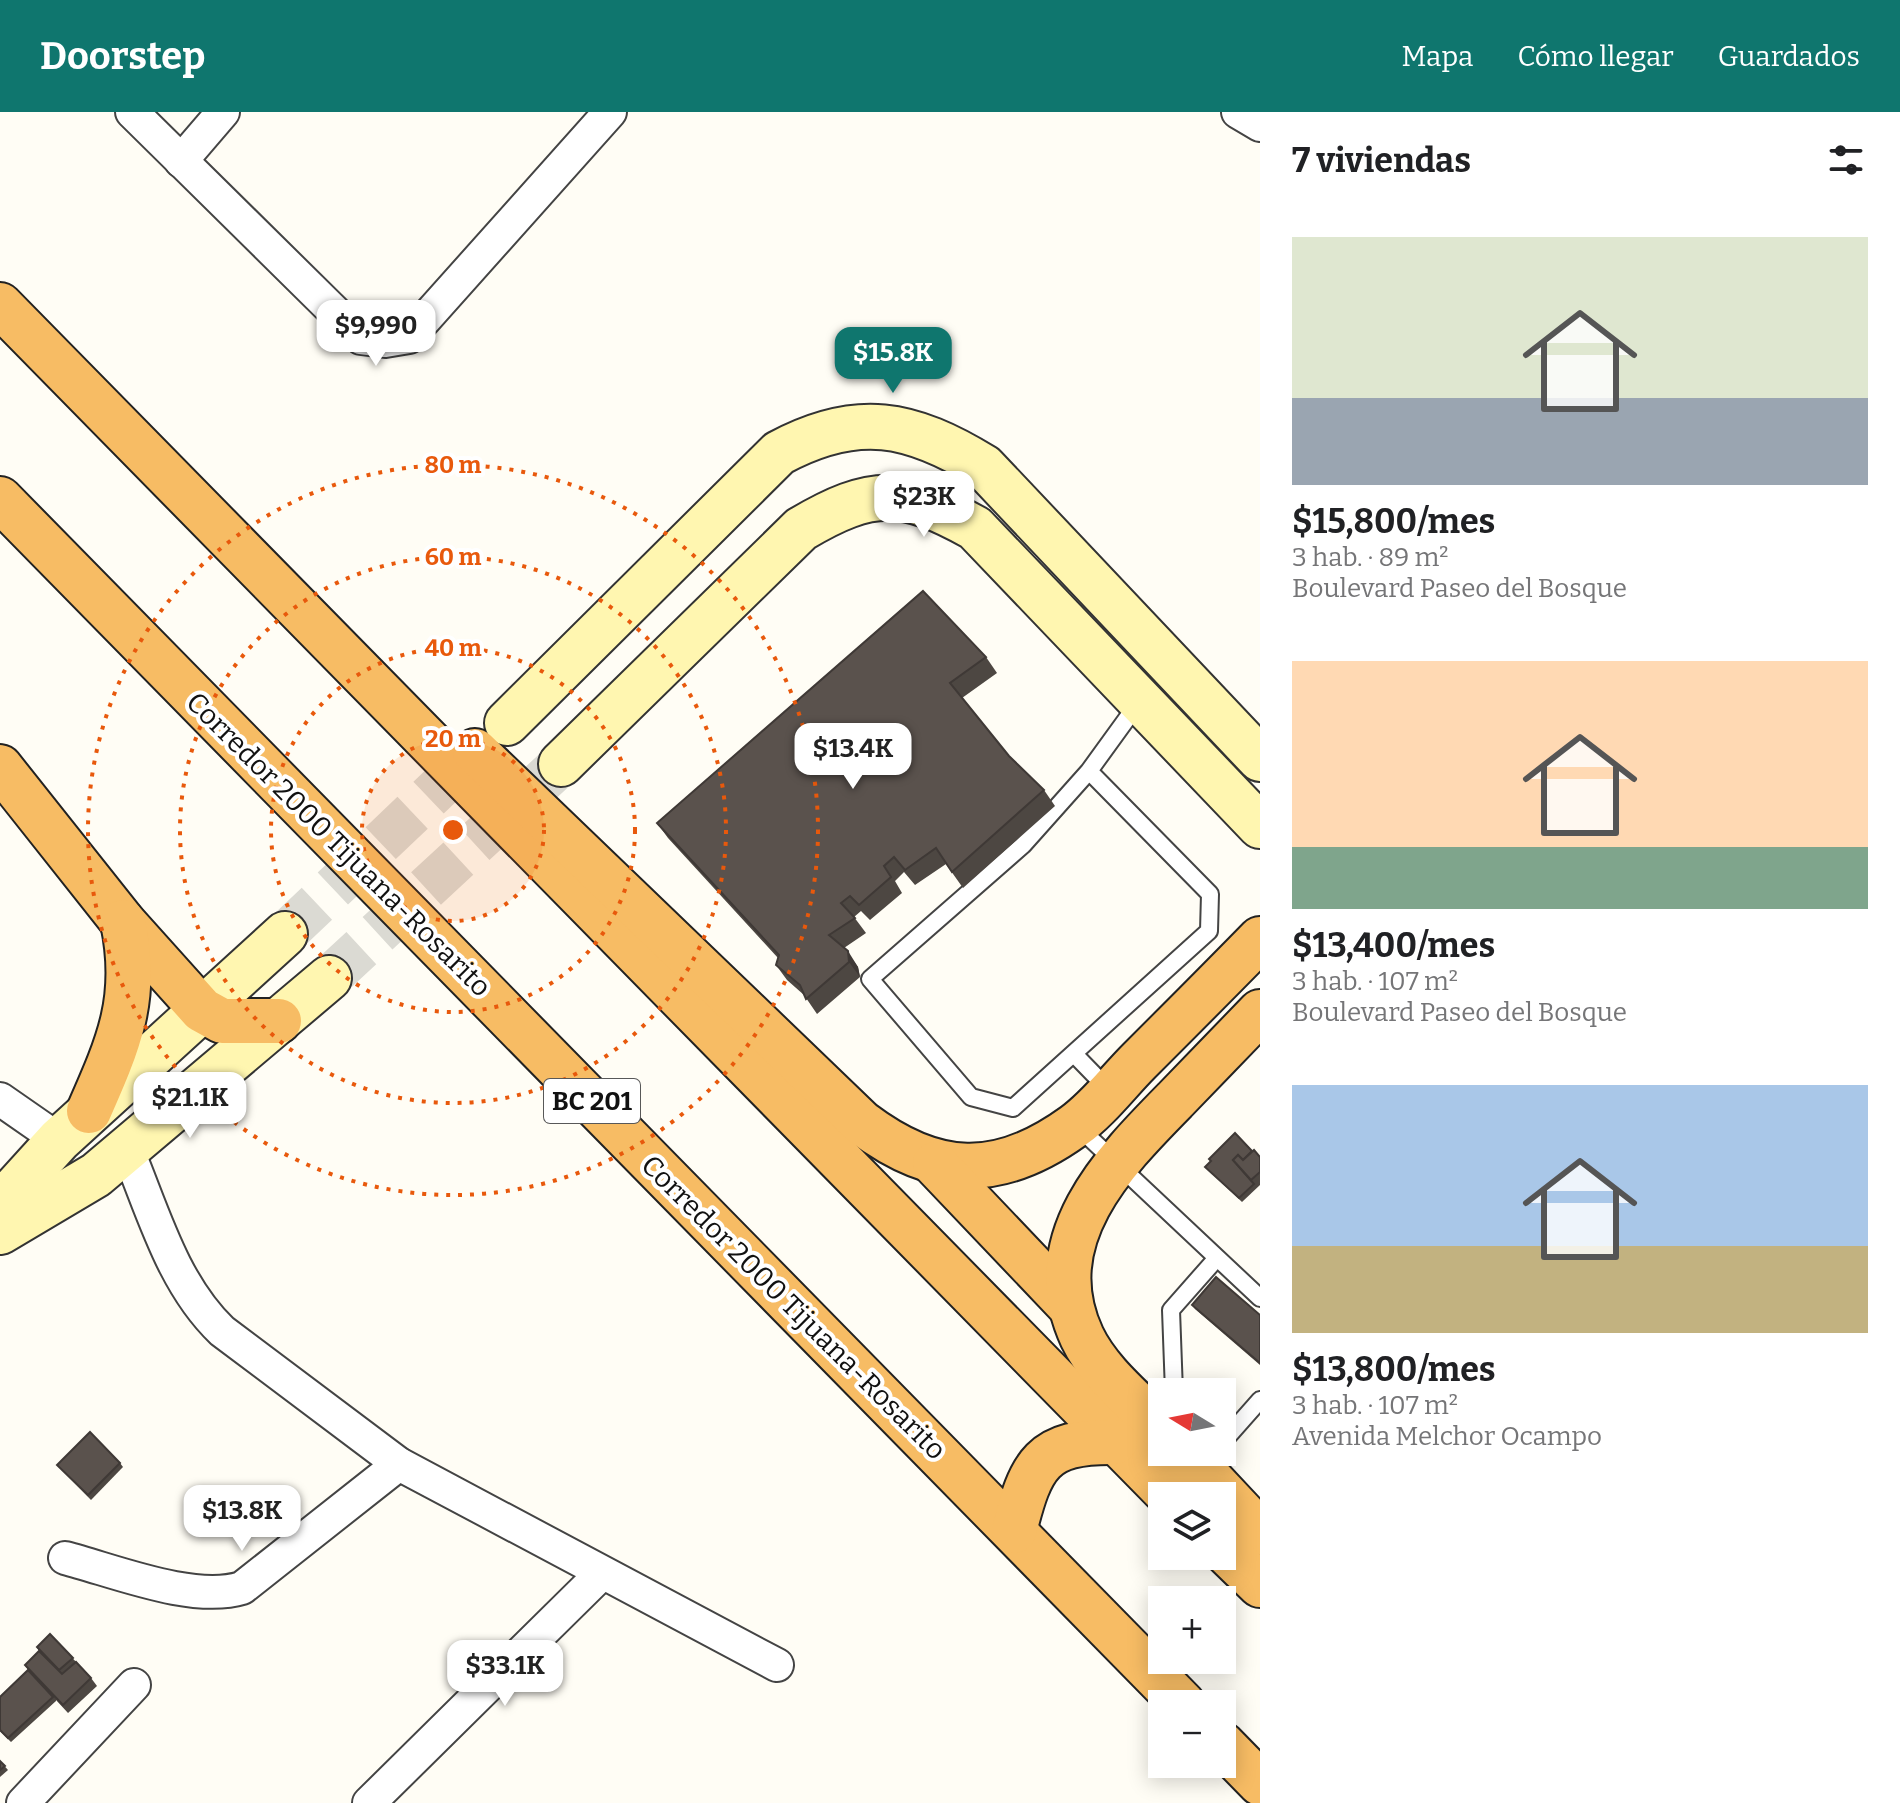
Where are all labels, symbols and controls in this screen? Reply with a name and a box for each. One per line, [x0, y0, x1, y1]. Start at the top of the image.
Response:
text: Doorstep [40, 33, 205, 79]
text: Mapa [1402, 40, 1473, 73]
text: Cómo llegar [1517, 40, 1674, 73]
text: Guardados [1718, 40, 1860, 73]
icon: filters [1824, 138, 1868, 182]
text: 7 viviendas [1292, 140, 1471, 181]
icon: home [1508, 289, 1652, 433]
pin: $9,990 [311, 300, 441, 368]
text: $9,990 [335, 310, 417, 341]
pin: $15.8K [828, 327, 958, 395]
text: $15.8K [853, 337, 933, 368]
text: 80 m [425, 451, 482, 479]
pin: $23K [877, 471, 971, 539]
text: $23K [892, 481, 956, 512]
text: $15,800/mes [1292, 501, 1495, 542]
text: 3 hab. · 89 m² [1292, 542, 1449, 573]
text: 60 m [425, 543, 481, 571]
text: Boulevard Paseo del Bosque [1292, 573, 1627, 604]
text: 40 m [424, 634, 482, 662]
street label: Corredor 2000 Tijuana-Rosarito [180, 685, 498, 1003]
icon: home [1508, 713, 1652, 857]
pin: $13.4K [788, 723, 918, 791]
text: 20 m [425, 725, 481, 753]
text: $13.4K [813, 733, 893, 764]
centre of rings [439, 816, 467, 844]
text: $13,400/mes [1292, 925, 1495, 966]
text: 3 hab. · 107 m² [1292, 966, 1458, 997]
text: Boulevard Paseo del Bosque [1292, 997, 1627, 1028]
pin: $21.1K [125, 1072, 255, 1140]
road number: BC 201 [544, 1079, 640, 1123]
text: $21.1K [151, 1082, 229, 1113]
icon: home [1508, 1137, 1652, 1281]
street label: Corredor 2000 Tijuana-Rosarito [635, 1148, 953, 1466]
text: $13,800/mes [1292, 1349, 1496, 1390]
north arrow [1148, 1378, 1236, 1466]
map controls [1148, 1378, 1236, 1778]
text: 3 hab. · 107 m² [1292, 1390, 1458, 1421]
text: Avenida Melchor Ocampo [1292, 1421, 1602, 1452]
button: layers [1148, 1482, 1236, 1570]
pin: $13.8K [177, 1485, 307, 1553]
text: $13.8K [202, 1495, 282, 1526]
button: + [1148, 1586, 1236, 1674]
pin: $33.1K [440, 1640, 570, 1708]
text: $33.1K [465, 1650, 545, 1681]
button: − [1148, 1690, 1236, 1778]

